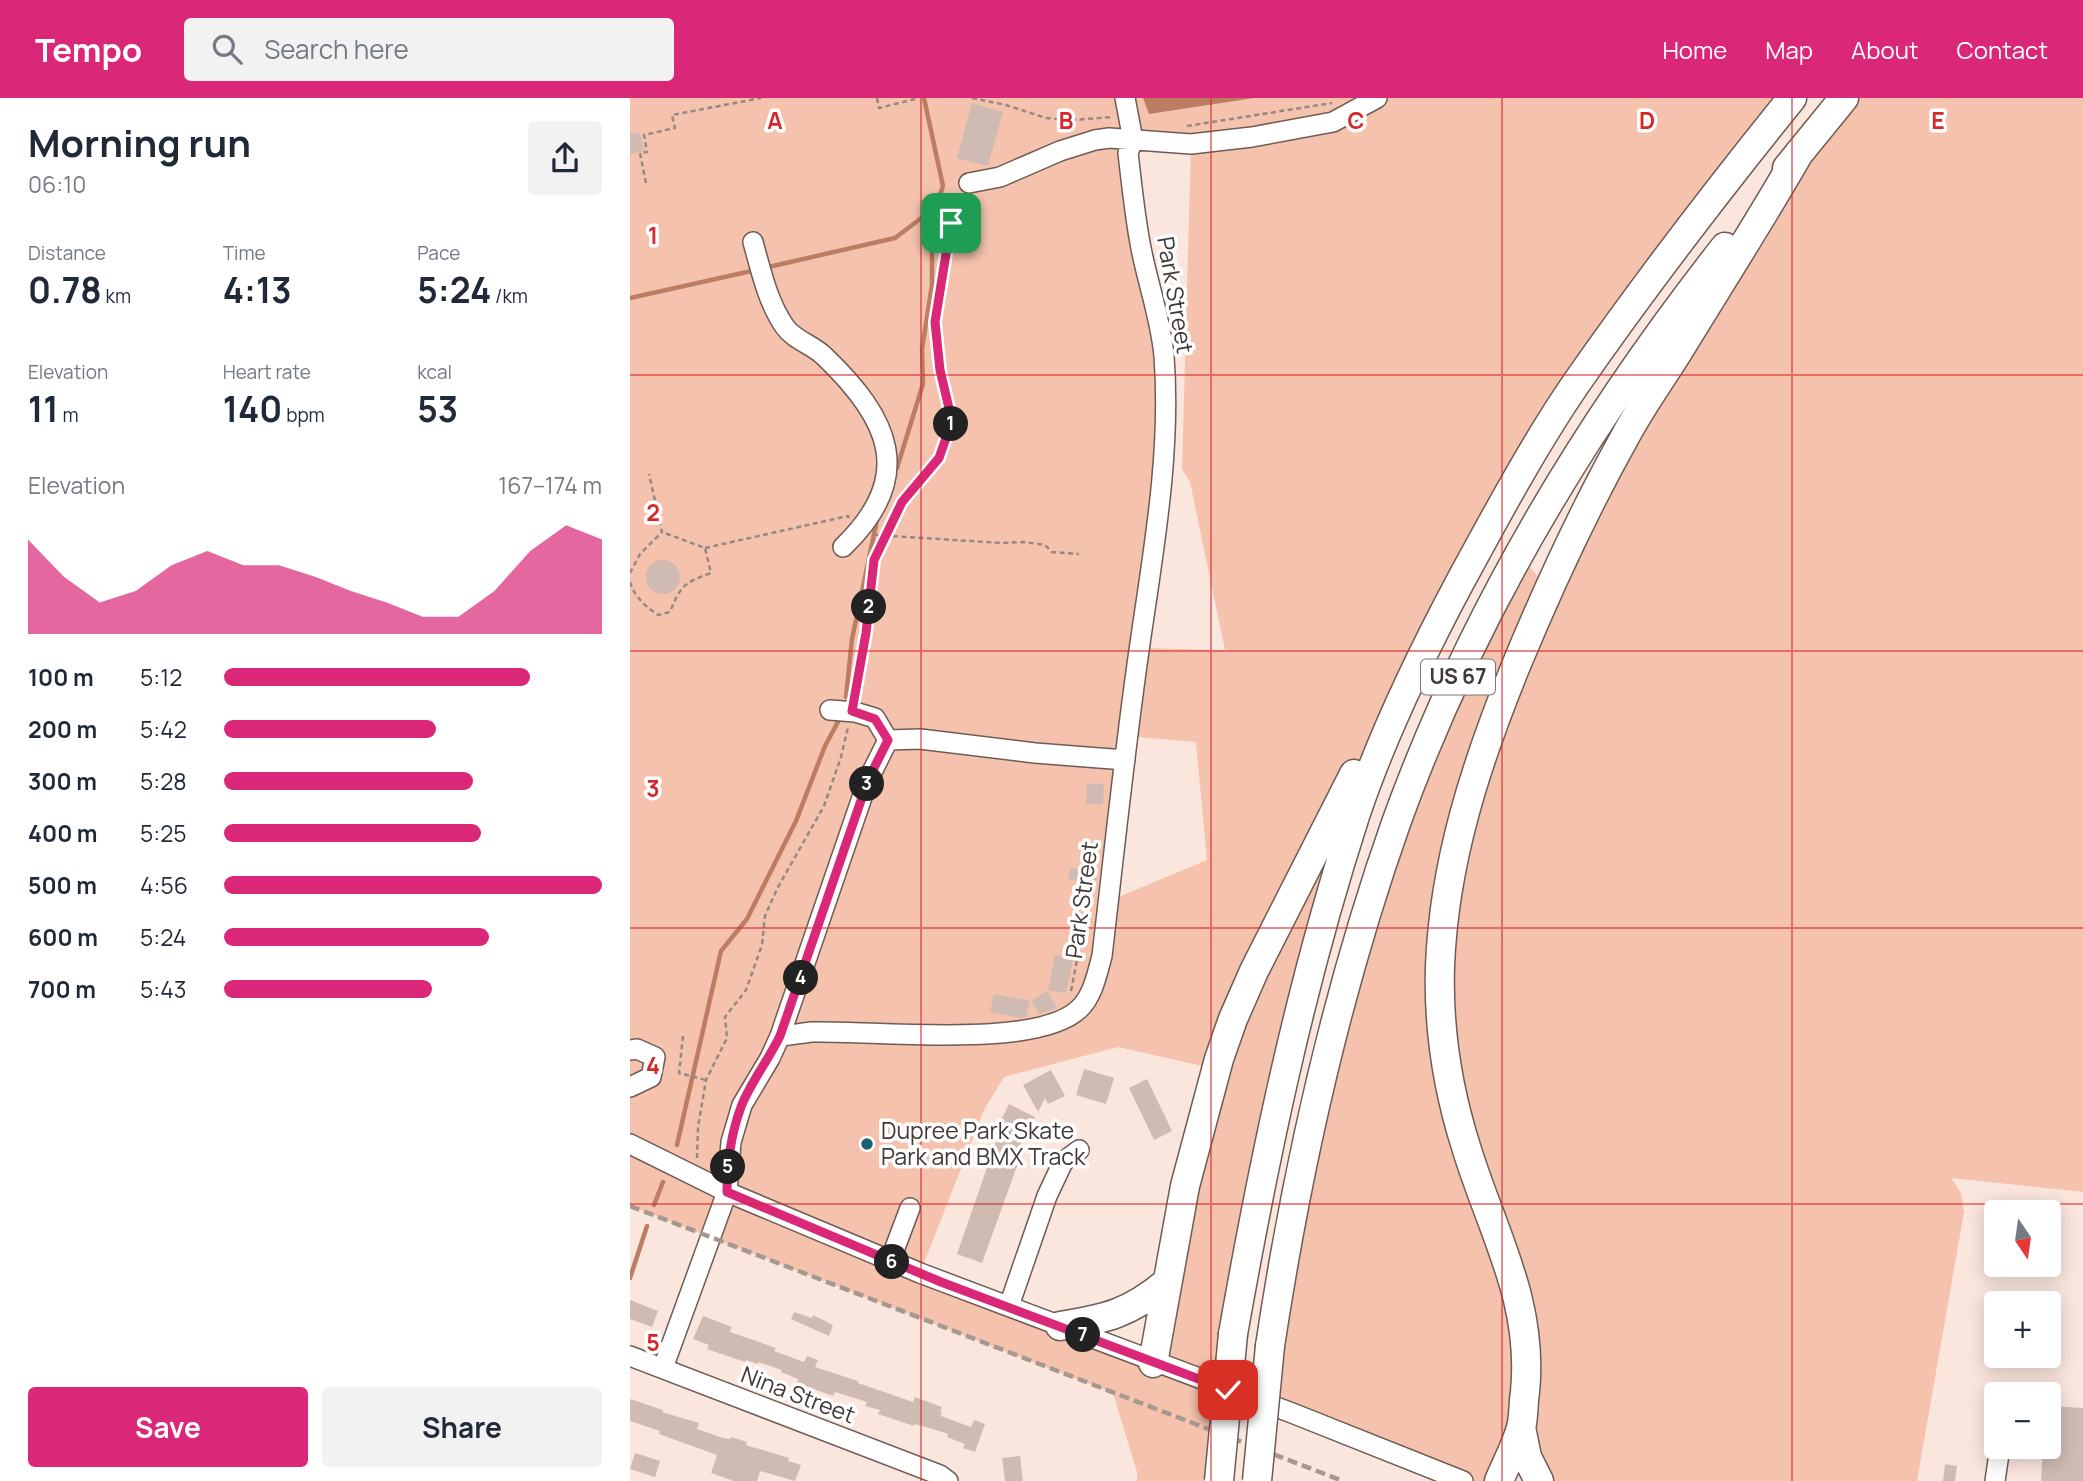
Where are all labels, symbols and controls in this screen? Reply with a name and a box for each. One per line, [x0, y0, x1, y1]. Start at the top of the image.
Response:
search box [184, 18, 674, 81]
text: Tempo [35, 27, 142, 72]
icon: search [208, 30, 246, 68]
text: Search here [264, 31, 409, 67]
text: Home [1662, 33, 1727, 66]
text: Map [1765, 33, 1813, 66]
text: About [1851, 33, 1919, 66]
text: Contact [1957, 33, 2048, 66]
text: A [767, 104, 783, 136]
text: B [1059, 104, 1073, 136]
text: C [1348, 104, 1365, 136]
text: D [1639, 104, 1655, 136]
text: E [1931, 104, 1945, 136]
text: Morning run [28, 116, 251, 168]
button: share [528, 121, 602, 195]
text: 06:10 [28, 168, 86, 200]
pin [921, 193, 981, 253]
icon: arrive [932, 204, 970, 242]
text: 1 [648, 219, 658, 251]
street label: Park Street [1150, 234, 1202, 356]
text: Distance [28, 240, 106, 266]
text: Time [223, 240, 266, 266]
text: Pace [417, 240, 460, 266]
text: 0.78 [28, 266, 102, 314]
text: 4:13 [223, 266, 292, 314]
text: 5:24 [417, 266, 491, 314]
text: km [102, 283, 131, 309]
text: /km [491, 283, 528, 309]
text: Elevation [28, 359, 108, 385]
text: Heart rate [223, 359, 311, 385]
text: kcal [417, 359, 452, 385]
text: 11 [28, 385, 59, 433]
text: 140 [223, 385, 282, 433]
text: 53 [417, 385, 458, 433]
text: m [59, 402, 79, 428]
text: bpm [282, 402, 325, 428]
pin: 1 [934, 406, 968, 442]
text: 1 [946, 410, 955, 436]
text: Elevation [28, 469, 125, 501]
text: 167–174 m [498, 469, 602, 501]
text: 2 [646, 496, 660, 528]
pin: 2 [852, 589, 886, 624]
text: 2 [863, 593, 874, 619]
road number: US 67 [1421, 660, 1495, 694]
text: 100 m [28, 661, 94, 693]
text: 5:12 [140, 661, 182, 693]
text: 200 m [28, 713, 97, 745]
text: 5:42 [140, 713, 187, 745]
text: 300 m [28, 765, 97, 797]
text: 5:28 [140, 765, 187, 797]
pin: 3 [849, 766, 884, 802]
text: 3 [861, 770, 872, 796]
text: 3 [646, 772, 660, 804]
text: 400 m [28, 817, 98, 849]
text: 5:25 [140, 817, 187, 849]
street label: Park Street [1057, 839, 1105, 961]
text: 500 m [28, 869, 97, 901]
text: 4:56 [140, 869, 188, 901]
text: 600 m [28, 921, 98, 953]
text: 5:24 [140, 921, 186, 953]
pin: 4 [784, 960, 818, 996]
text: 4 [795, 964, 806, 990]
text: 700 m [28, 973, 96, 1005]
text: 5:43 [140, 973, 186, 1005]
text: 4 [646, 1049, 660, 1081]
place label: Dupree Park Skate Park and BMX Track [881, 1114, 1086, 1172]
marker: Dupree Park Skate Park and BMX Track [859, 1136, 875, 1152]
pin: 5 [710, 1150, 746, 1184]
text: 5 [722, 1153, 733, 1179]
north arrow [1984, 1200, 2062, 1278]
map controls [1984, 1200, 2061, 1459]
pin: 6 [874, 1244, 910, 1280]
text: 6 [886, 1248, 897, 1274]
button: + [1984, 1291, 2061, 1368]
pin: 7 [1065, 1318, 1100, 1352]
text: 7 [1077, 1321, 1088, 1347]
text: 5 [646, 1326, 660, 1358]
street label: Nina Street [737, 1358, 860, 1430]
pin [1198, 1360, 1258, 1420]
icon: check [1209, 1371, 1247, 1409]
button: − [1984, 1382, 2061, 1459]
button: Save [28, 1387, 308, 1467]
button: Share [322, 1387, 602, 1467]

